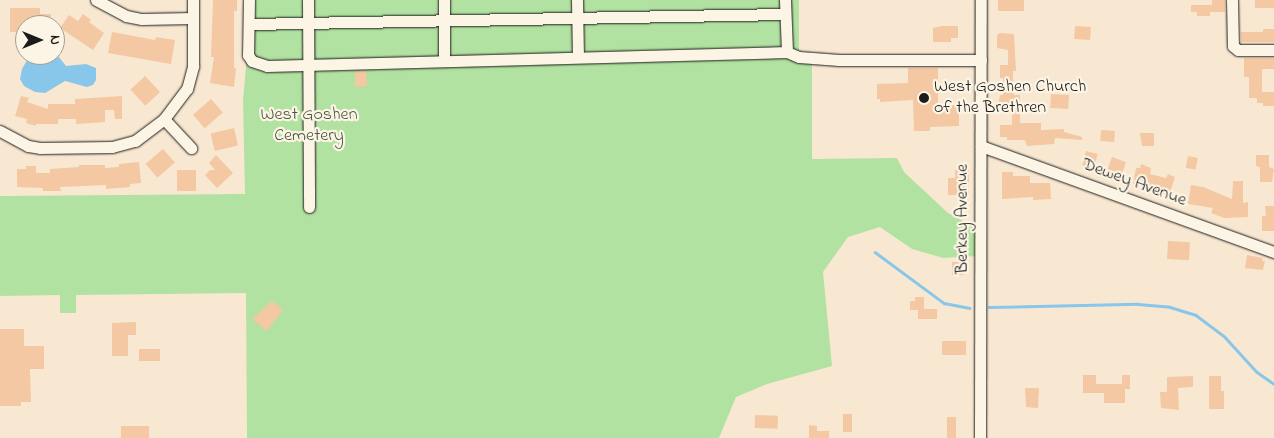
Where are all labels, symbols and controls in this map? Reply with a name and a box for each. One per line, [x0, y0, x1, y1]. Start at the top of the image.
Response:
north arrow [15, 15, 65, 65]
text: N [44, 35, 65, 45]
place label: West Goshen Church of the Brethren [934, 77, 1086, 120]
marker: West Goshen Church of the Brethren [918, 92, 930, 104]
park label: West Goshen Cemetery [260, 105, 358, 148]
street label: Dewey Avenue [1079, 154, 1189, 212]
street label: Berkey Avenue [952, 164, 974, 274]

